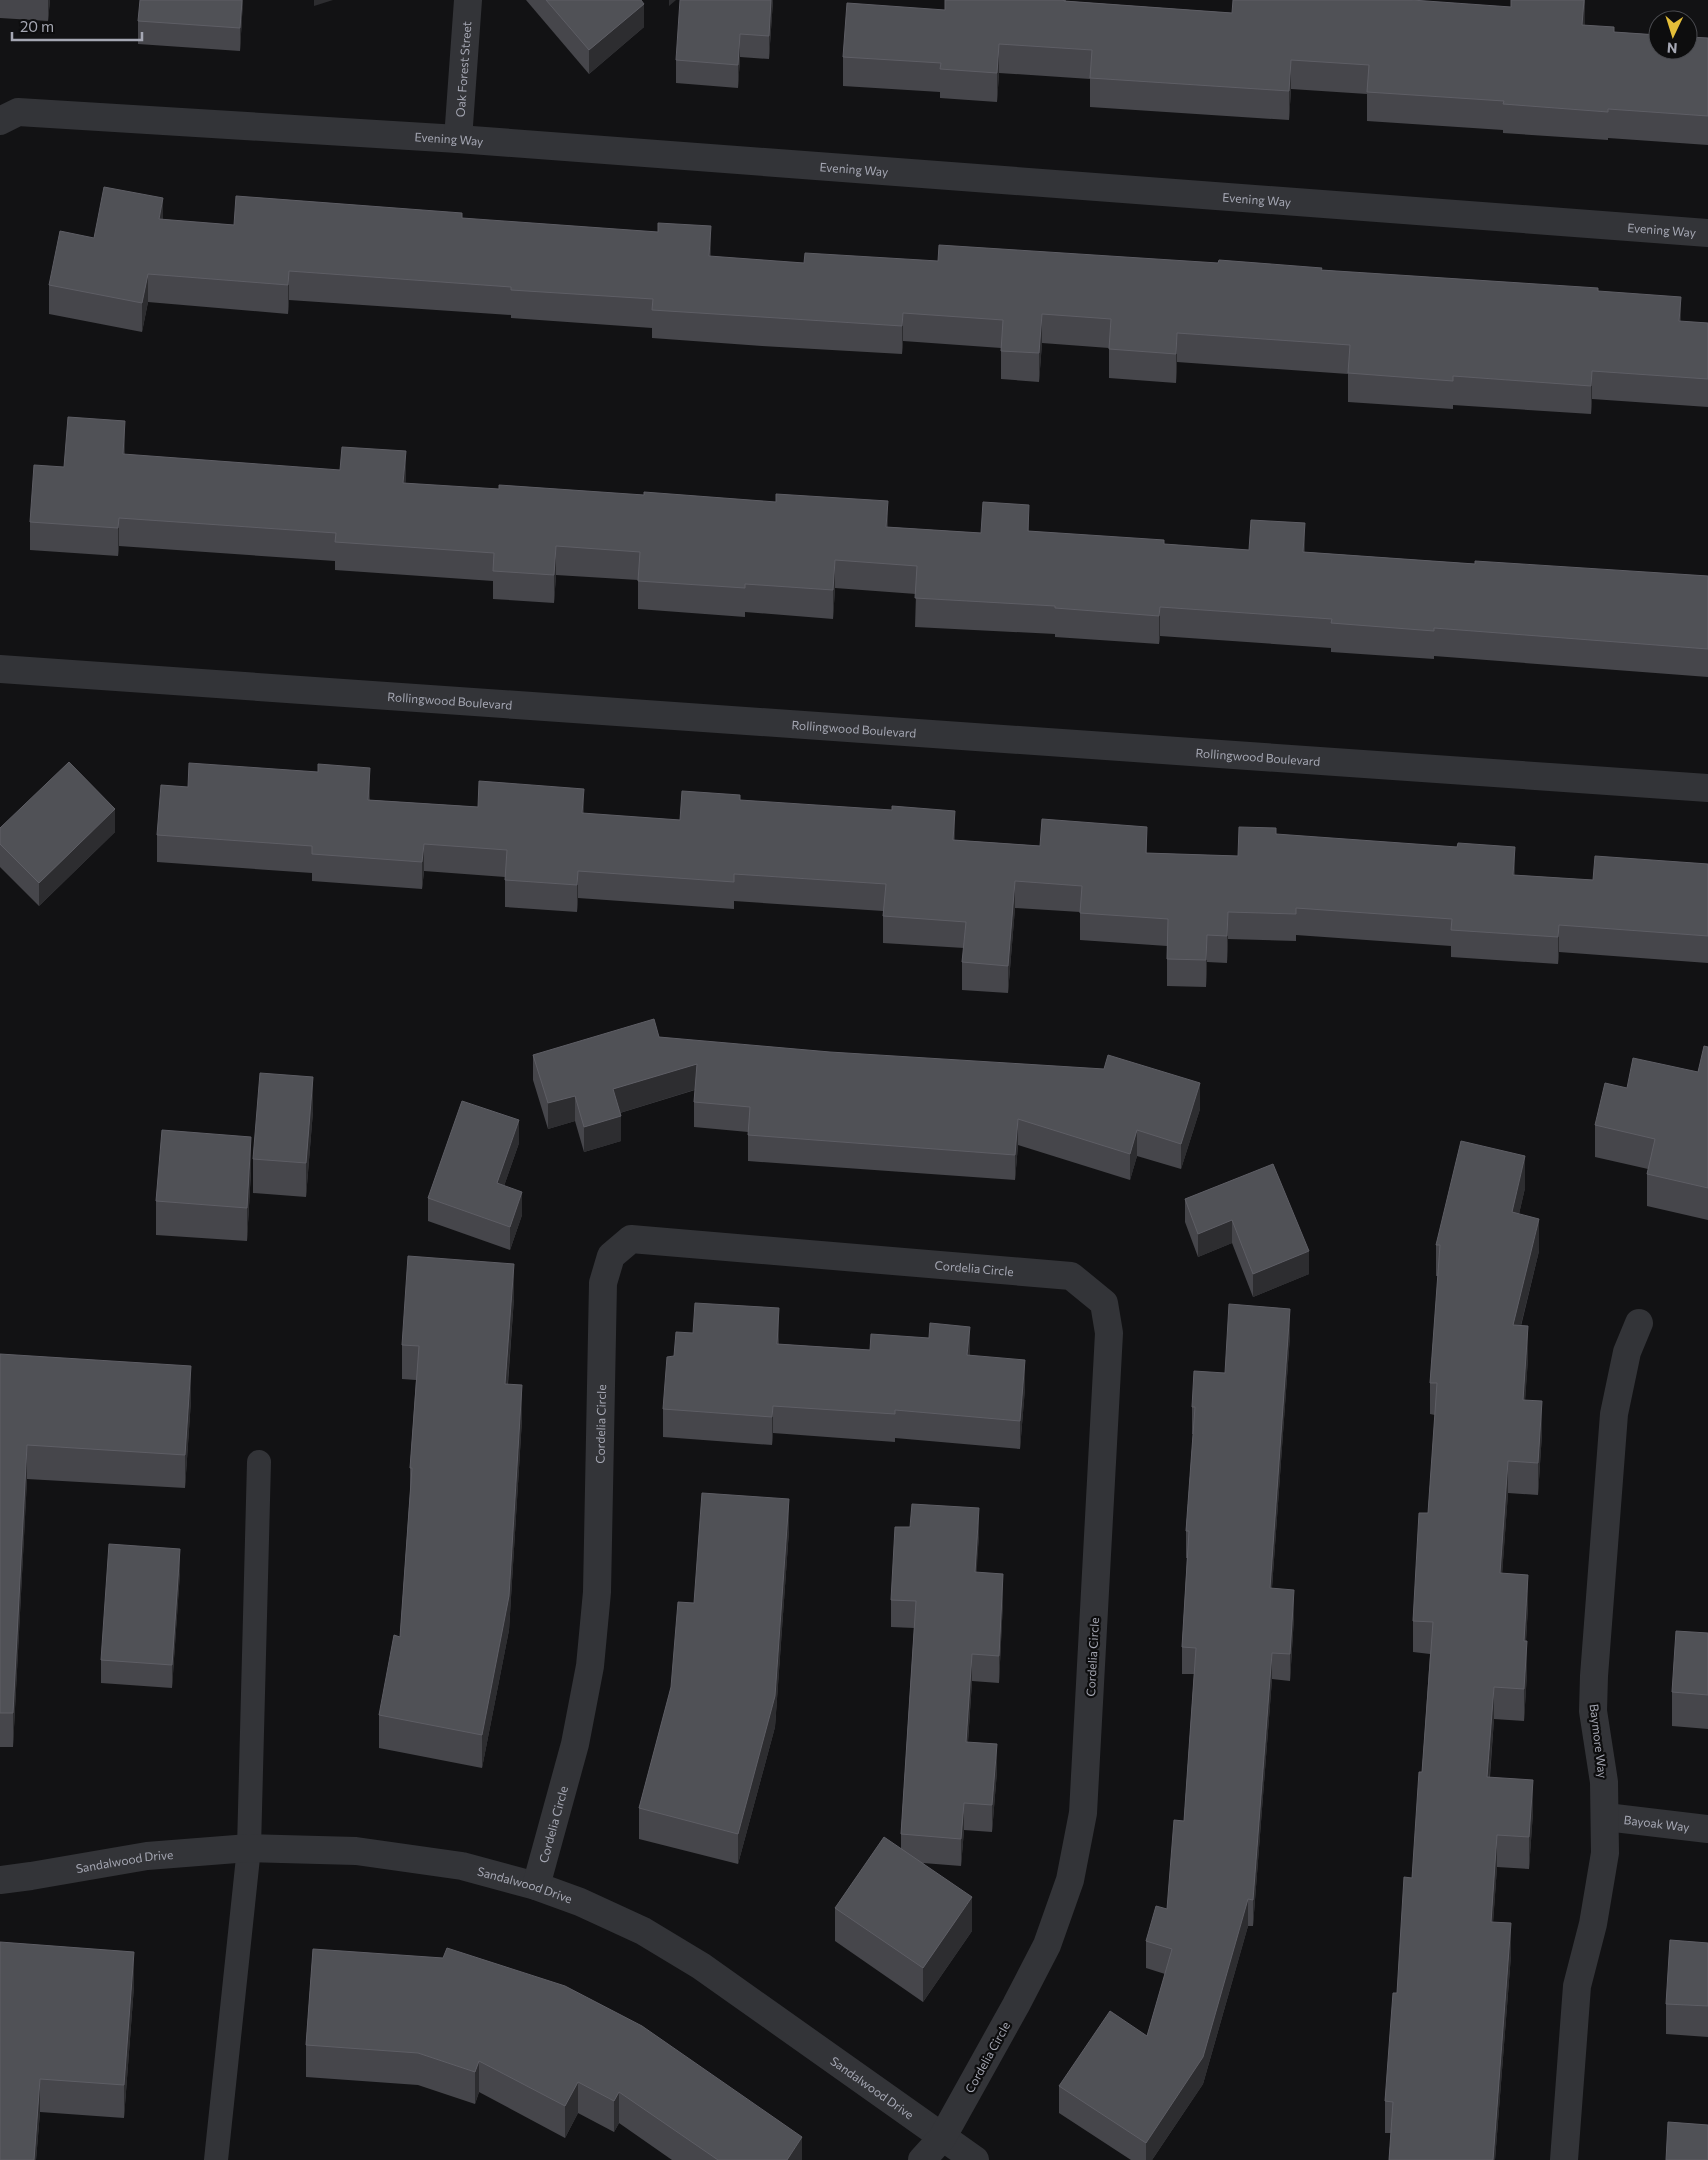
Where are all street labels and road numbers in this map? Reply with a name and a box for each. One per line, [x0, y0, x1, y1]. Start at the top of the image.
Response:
street label: Oak Forest Street [453, 21, 473, 118]
street label: Evening Way [414, 129, 484, 148]
street label: Evening Way [819, 159, 889, 178]
street label: Evening Way [1222, 190, 1292, 209]
street label: Evening Way [1627, 220, 1697, 239]
street label: Rollingwood Boulevard [387, 689, 513, 712]
street label: Rollingwood Boulevard [791, 717, 917, 740]
street label: Rollingwood Boulevard [1195, 745, 1321, 768]
street label: Cordelia Circle [934, 1258, 1014, 1278]
street label: Cordelia Circle [592, 1384, 608, 1464]
street label: Cordelia Circle [1083, 1617, 1101, 1697]
street label: Baymore Way [1587, 1703, 1611, 1779]
street label: Cordelia Circle [536, 1784, 570, 1864]
street label: Bayoak Way [1623, 1812, 1690, 1834]
street label: Sandalwood Drive [75, 1847, 174, 1875]
street label: Sandalwood Drive [476, 1864, 574, 1906]
street label: Cordelia Circle [962, 2019, 1012, 2095]
street label: Sandalwood Drive [828, 2053, 917, 2122]

